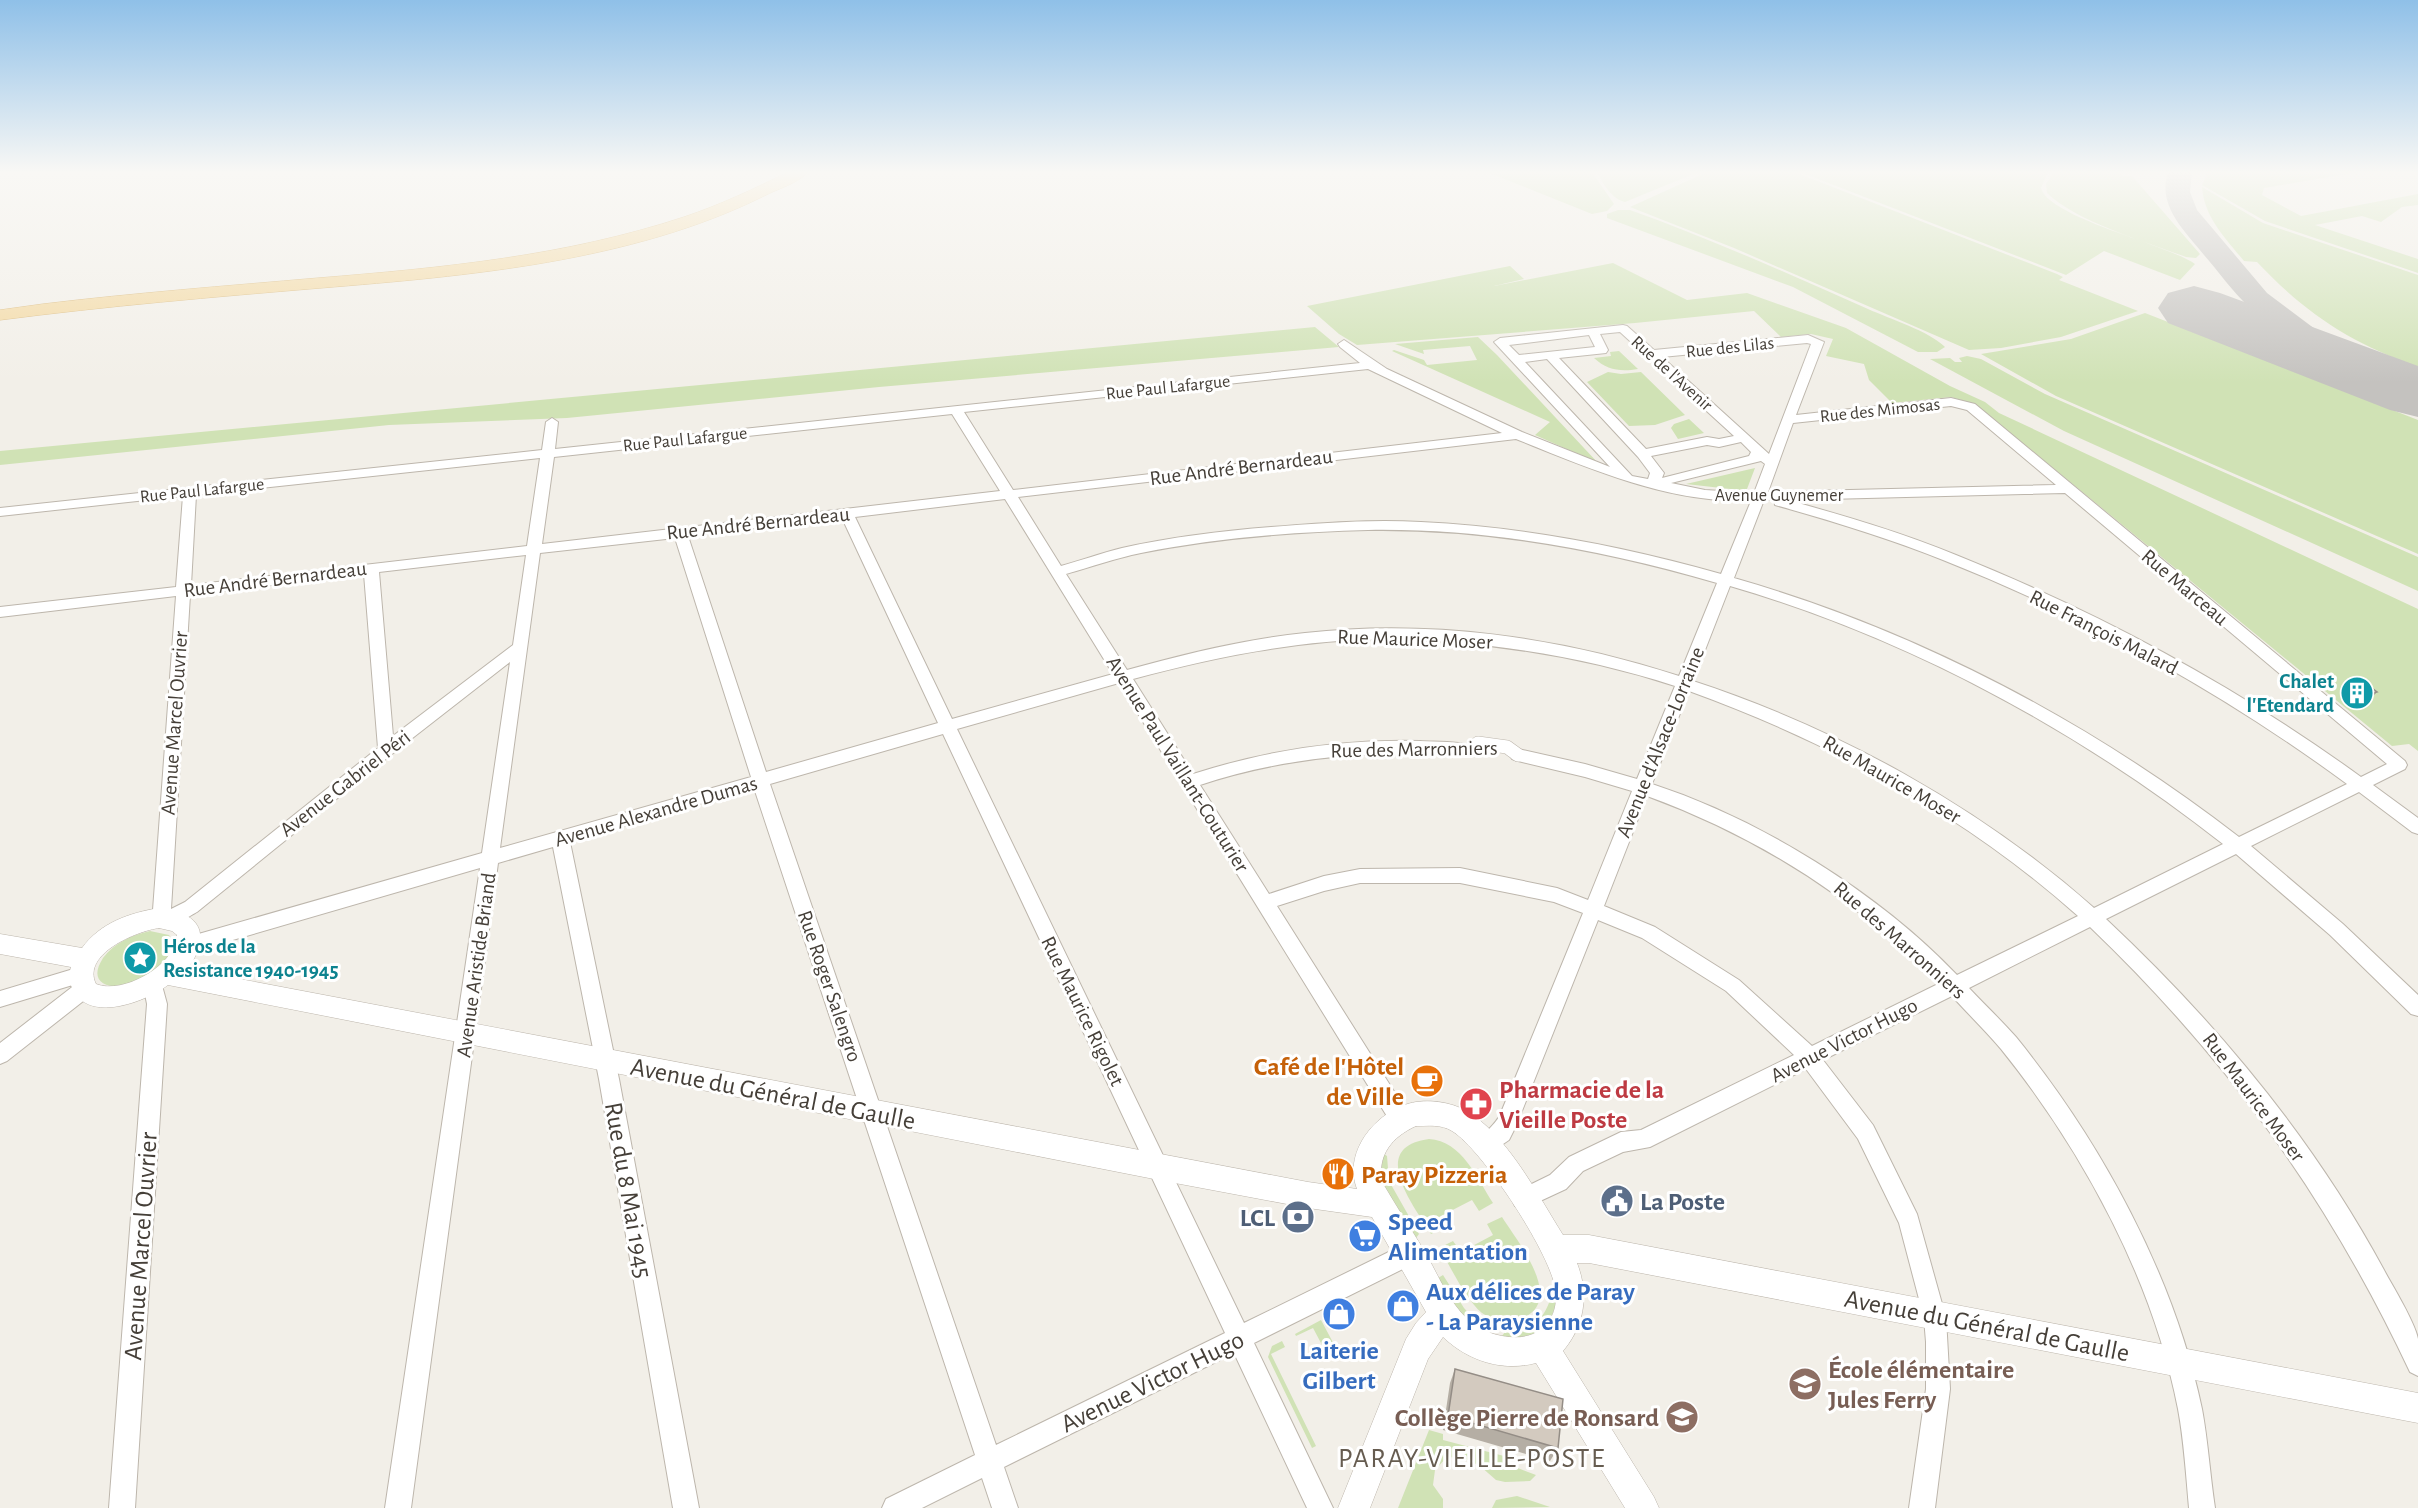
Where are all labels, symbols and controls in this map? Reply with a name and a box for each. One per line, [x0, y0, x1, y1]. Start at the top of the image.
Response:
street label: Rue de l'Avenir [1627, 333, 1715, 415]
street label: Rue des Lilas [1685, 334, 1775, 362]
street label: Rue Paul Lafargue [1105, 373, 1231, 403]
street label: Rue des Mimosas [1819, 396, 1941, 426]
street label: Rue Paul Lafargue [622, 425, 748, 455]
street label: Rue André Bernardeau [1148, 446, 1334, 489]
street label: Rue Paul Lafargue [139, 476, 265, 506]
street label: Avenue Guynemer [1715, 487, 1843, 505]
street label: Rue André Bernardeau [665, 503, 851, 544]
street label: Rue Marceau [2137, 545, 2232, 630]
street label: Rue André Bernardeau [182, 558, 368, 601]
street label: Rue François Malard [2026, 586, 2181, 679]
street label: Rue Maurice Moser [1337, 626, 1493, 653]
street label: Avenue Marcel Ouvrier [158, 630, 191, 816]
street label: Avenue d'Alsace-Lorraine [1613, 644, 1708, 840]
street label: Avenue Paul Vaillant-Couturier [1102, 653, 1253, 876]
place label: Chalet l'Etendard [2247, 671, 2334, 716]
building icon: Chalet l'Etendard [2339, 675, 2375, 711]
street label: Avenue Gabriel Péri [276, 726, 414, 841]
street label: Rue Maurice Moser [1819, 731, 1964, 827]
street label: Rue des Marronniers [1330, 738, 1498, 761]
street label: Avenue Alexandre Dumas [552, 772, 760, 850]
street label: Avenue Aristide Briand [453, 871, 500, 1059]
street label: Rue des Marronniers [1830, 878, 1970, 1003]
street label: Rue Roger Salengro [794, 908, 865, 1065]
street label: Rue Maurice Rigolet [1037, 933, 1128, 1090]
place label: Héros de la Resistance 1940-1945 [163, 936, 339, 981]
place icon: Héros de la Resistance 1940-1945 [122, 940, 158, 976]
street label: Avenue Victor Hugo [1767, 994, 1921, 1087]
street label: Rue Maurice Moser [2198, 1029, 2309, 1166]
street label: Avenue du Général de Gaulle [628, 1054, 917, 1134]
place label: Café de l'Hôtel de Ville [1254, 1054, 1404, 1110]
cafe icon: Café de l'Hôtel de Ville [1409, 1063, 1445, 1099]
place label: Pharmacie de la Vieille Poste [1499, 1077, 1664, 1133]
pharmacy icon: Pharmacie de la Vieille Poste [1458, 1086, 1494, 1122]
street label: Rue du 8 Mai 1945 [600, 1100, 656, 1280]
street label: Avenue Marcel Ouvrier [120, 1131, 162, 1361]
restaurant icon: Paray Pizzeria [1320, 1156, 1356, 1192]
place label: Paray Pizzeria [1361, 1162, 1507, 1188]
public building icon: La Poste [1599, 1183, 1635, 1219]
place label: La Poste [1640, 1189, 1725, 1215]
bank icon: LCL [1280, 1199, 1316, 1235]
place label: LCL [1240, 1205, 1276, 1231]
place label: Speed Alimentation [1388, 1209, 1528, 1265]
supermarket icon: Speed Alimentation [1347, 1218, 1383, 1254]
place label: Aux délices de Paray - La Paraysienne [1426, 1279, 1635, 1335]
street label: Avenue du Général de Gaulle [1842, 1286, 2131, 1366]
shop icon: Aux délices de Paray - La Paraysienne [1385, 1288, 1421, 1324]
shop icon: Laiterie Gilbert [1321, 1296, 1357, 1332]
street label: Avenue Victor Hugo [1057, 1326, 1248, 1438]
place label: Laiterie Gilbert [1299, 1338, 1379, 1394]
place label: École élémentaire Jules Ferry [1828, 1355, 2014, 1413]
school or university icon: École élémentaire Jules Ferry [1787, 1366, 1823, 1402]
school or university icon: Collège Pierre de Ronsard [1664, 1399, 1700, 1435]
place label: Collège Pierre de Ronsard [1395, 1405, 1659, 1431]
district label: PARAY-VIEILLE-POSTE [1338, 1445, 1606, 1473]

